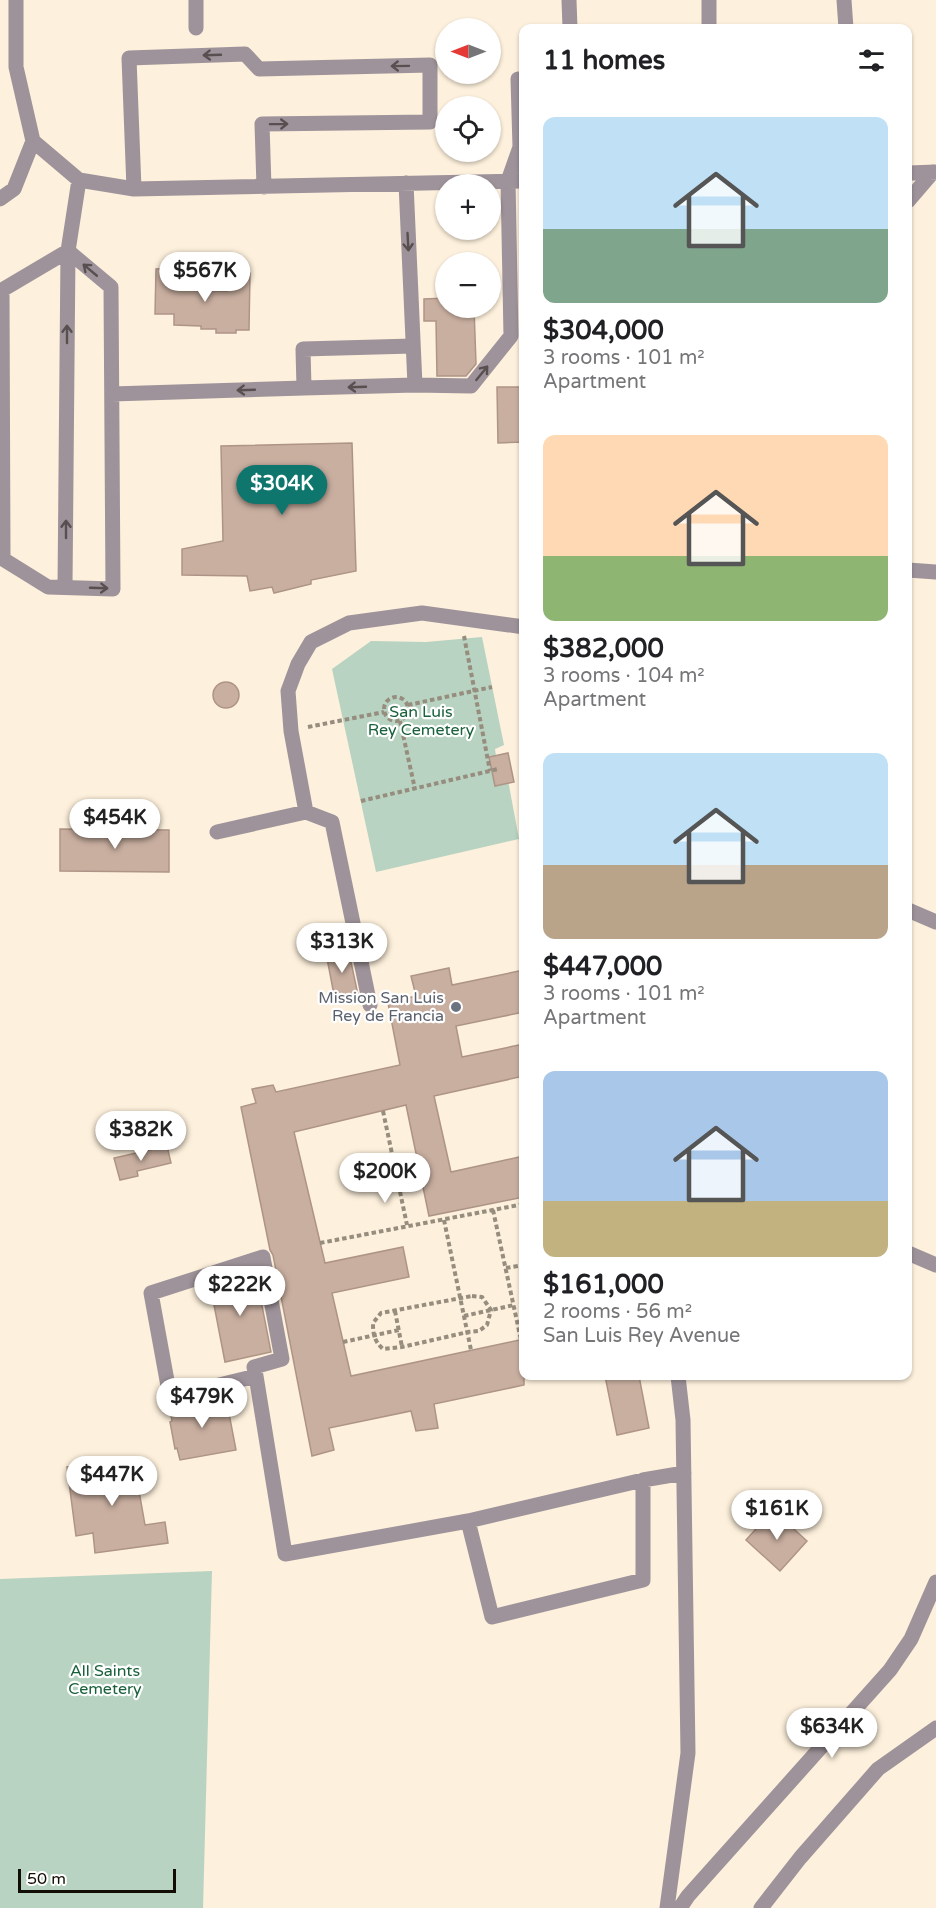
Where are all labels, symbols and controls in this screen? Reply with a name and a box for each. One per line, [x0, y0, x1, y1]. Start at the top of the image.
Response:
north arrow [435, 18, 501, 84]
map controls [435, 18, 501, 318]
icon: filters [855, 44, 888, 77]
text: 11 homes [543, 45, 665, 76]
one-way arrow [202, 50, 222, 61]
one-way arrow [391, 60, 411, 72]
button: locate [435, 96, 501, 162]
one-way arrow [269, 118, 289, 130]
icon: home [662, 156, 770, 264]
button: + [435, 174, 501, 240]
one-way arrow [403, 231, 414, 251]
pin: $567K [163, 252, 247, 303]
button: − [435, 252, 501, 318]
text: $567K [173, 259, 237, 283]
one-way arrow [83, 264, 99, 277]
text: $304,000 [543, 315, 664, 346]
one-way arrow [61, 324, 73, 344]
text: 3 rooms · 101 m² [543, 346, 705, 370]
one-way arrow [475, 366, 488, 382]
text: Apartment [543, 370, 646, 394]
one-way arrow [347, 381, 367, 392]
one-way arrow [236, 385, 256, 396]
pin: $304K [240, 465, 324, 516]
text: $304K [250, 472, 314, 496]
icon: home [662, 474, 770, 582]
one-way arrow [60, 519, 71, 539]
one-way arrow [88, 583, 108, 594]
text: $382,000 [543, 633, 664, 664]
text: 3 rooms · 104 m² [543, 664, 705, 688]
text: Apartment [543, 688, 646, 712]
park label: San Luis Rey Cemetery [368, 702, 475, 740]
icon: home [662, 792, 770, 900]
pin: $454K [73, 799, 157, 850]
text: $454K [83, 806, 147, 830]
pin: $313K [300, 923, 384, 974]
text: $313K [310, 930, 374, 954]
text: $447,000 [543, 951, 662, 982]
text: 3 rooms · 101 m² [543, 982, 705, 1006]
place label: Mission San Luis Rey de Francia [318, 988, 444, 1026]
marker: Mission San Luis Rey de Francia [449, 1000, 463, 1014]
text: Apartment [543, 1006, 646, 1030]
icon: home [662, 1110, 770, 1218]
pin: $382K [99, 1111, 183, 1162]
text: $382K [109, 1118, 173, 1142]
pin: $200K [343, 1153, 427, 1204]
text: $200K [353, 1160, 417, 1184]
pin: $222K [198, 1266, 282, 1317]
text: $161,000 [543, 1269, 664, 1300]
text: $222K [208, 1273, 272, 1297]
text: 2 rooms · 56 m² [543, 1300, 692, 1324]
text: San Luis Rey Avenue [543, 1324, 740, 1348]
pin: $479K [160, 1378, 244, 1429]
text: $479K [170, 1385, 234, 1409]
pin: $447K [70, 1456, 154, 1507]
text: $447K [80, 1463, 144, 1487]
pin: $161K [735, 1490, 819, 1541]
text: $161K [745, 1497, 809, 1521]
park label: All Saints Cemetery [68, 1661, 142, 1699]
pin: $634K [790, 1708, 874, 1759]
text: $634K [800, 1715, 864, 1739]
scale bar [18, 1866, 176, 1894]
text: 50 m [27, 1869, 66, 1889]

